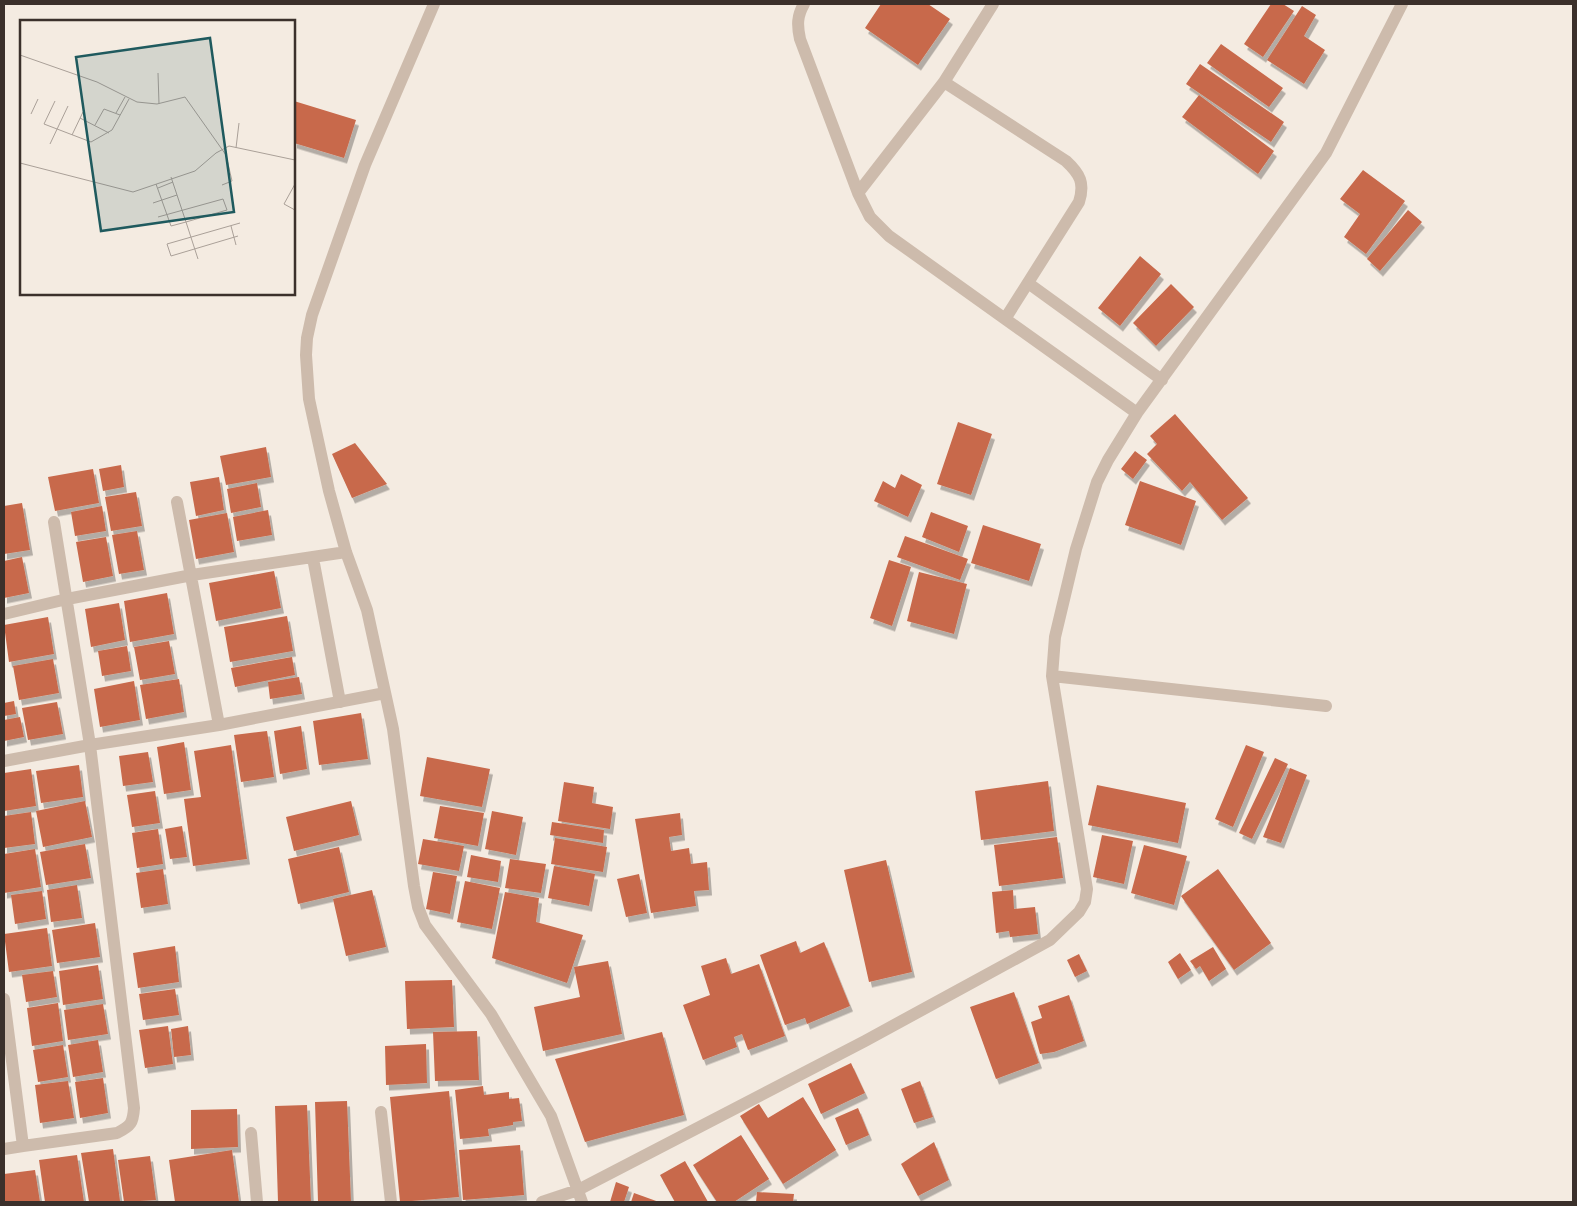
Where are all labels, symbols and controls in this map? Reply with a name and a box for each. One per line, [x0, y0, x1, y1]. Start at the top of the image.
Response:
inset map [20, 20, 295, 295]

